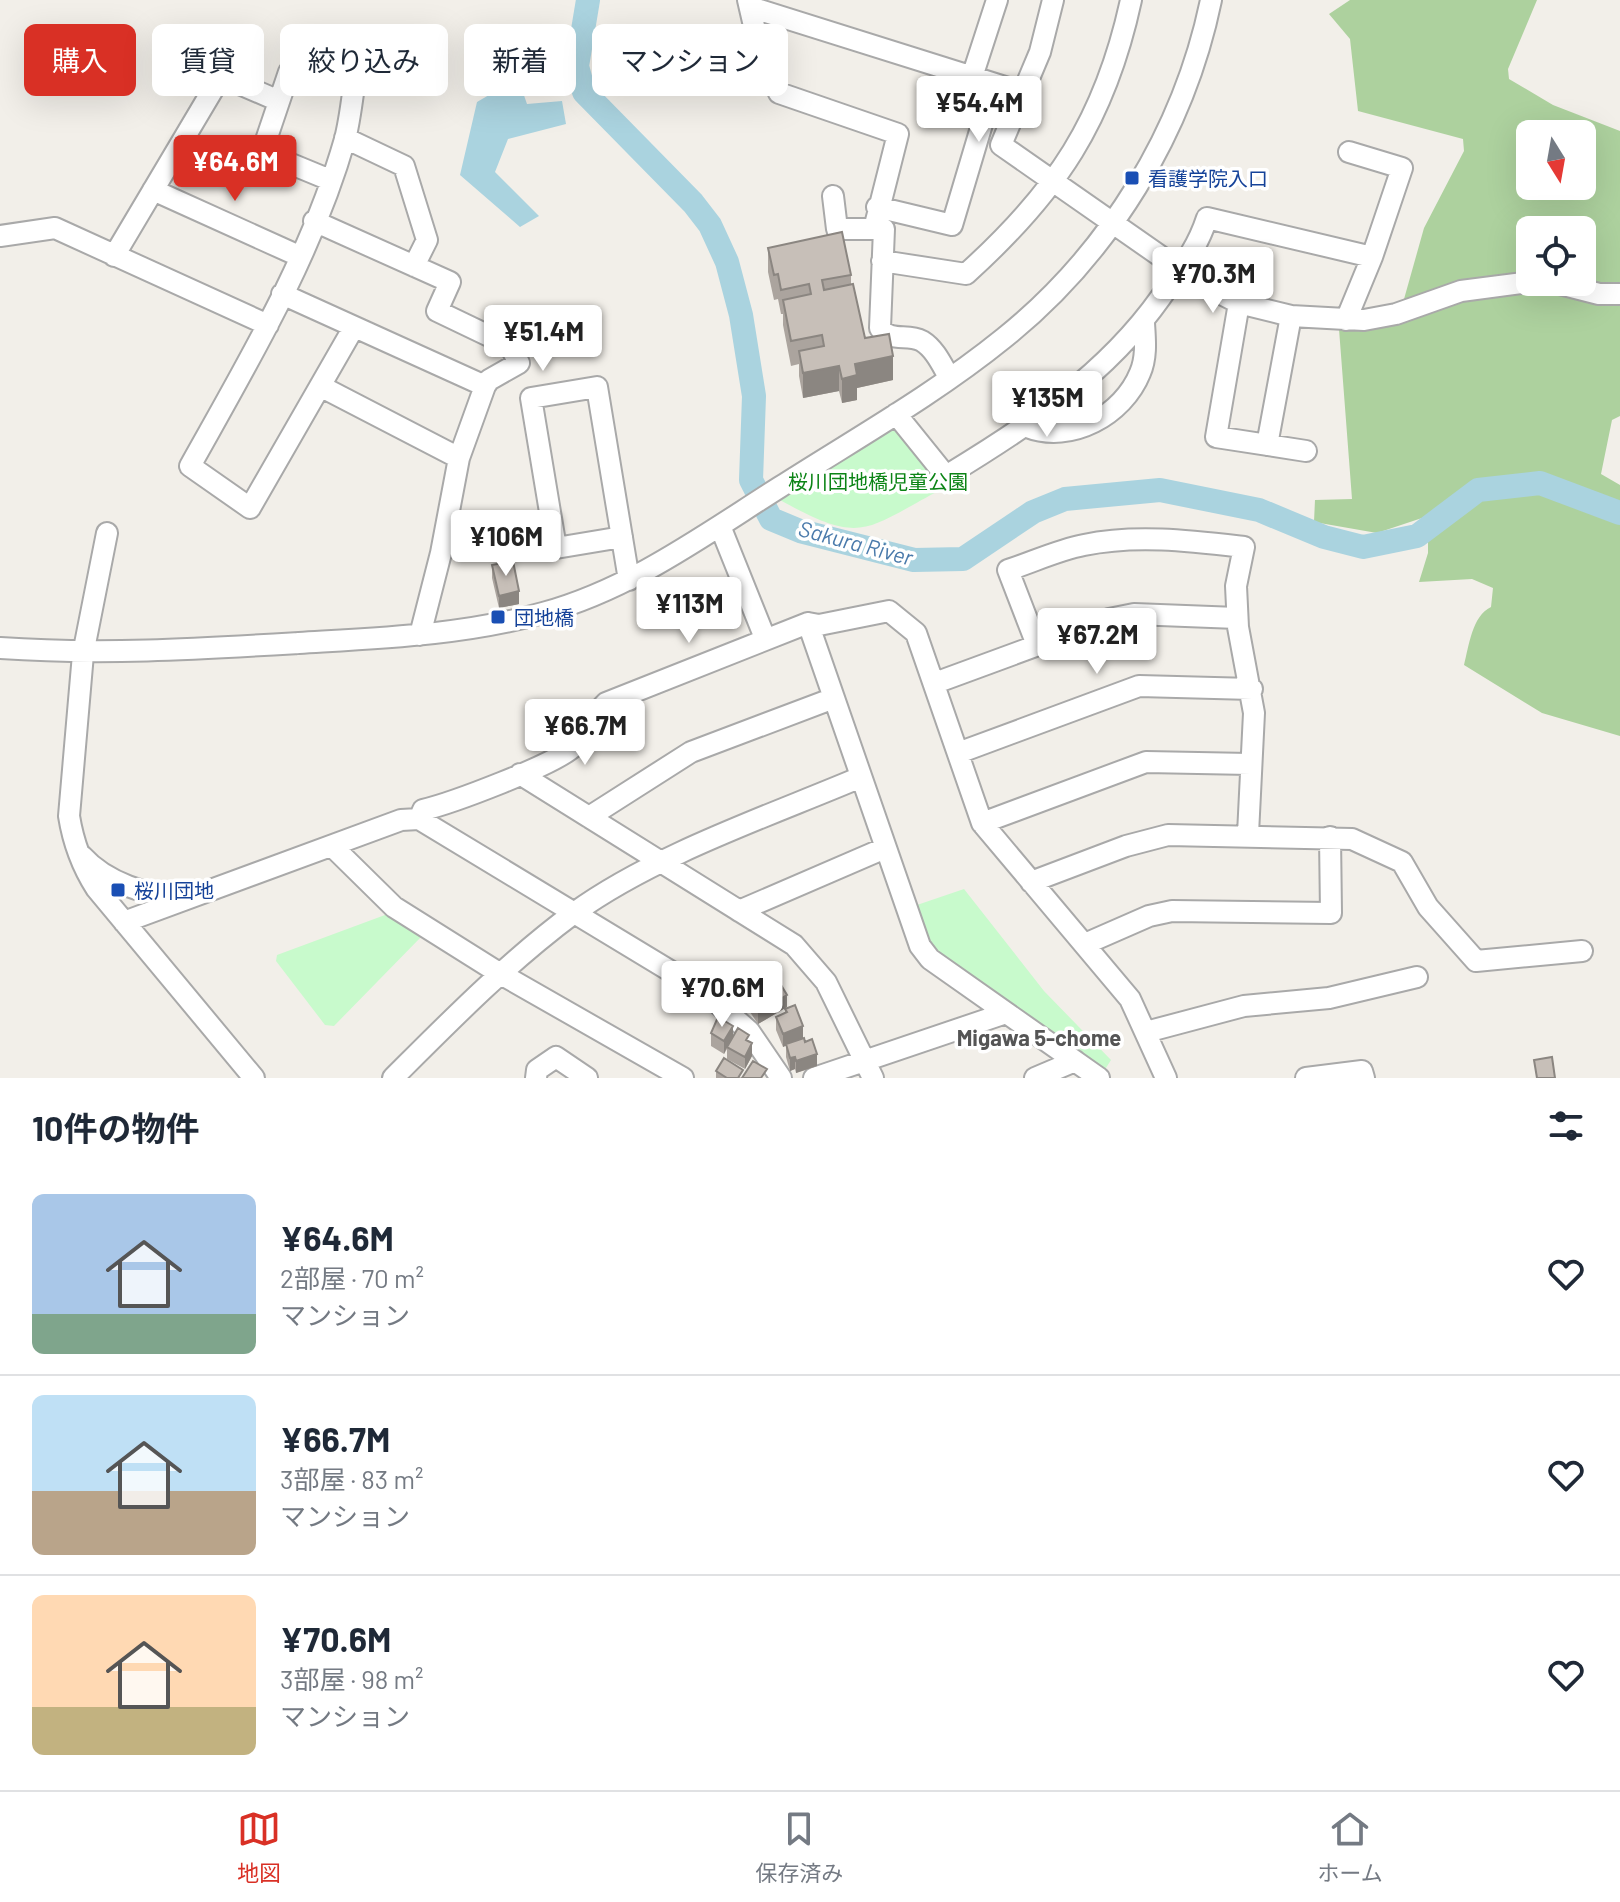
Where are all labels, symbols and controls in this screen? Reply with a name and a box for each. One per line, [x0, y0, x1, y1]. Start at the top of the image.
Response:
chip: 購入 [24, 24, 136, 96]
chip: 賃貸 [152, 24, 264, 96]
chip: 絞り込み [280, 24, 448, 96]
chip: 新着 [464, 24, 576, 96]
chip: マンション [592, 24, 788, 96]
pin: ¥54.4M [914, 76, 1044, 144]
text: ¥54.4M [935, 86, 1023, 117]
north arrow [1516, 120, 1596, 200]
map controls [1516, 120, 1596, 296]
pin: ¥64.6M [170, 135, 300, 203]
text: ¥64.6M [191, 145, 279, 176]
place label: 看護学院入口 [1148, 166, 1268, 190]
marker: 看護学院入口 [1123, 169, 1141, 187]
button: locate [1516, 216, 1596, 296]
pin: ¥70.3M [1148, 247, 1278, 315]
text: ¥70.3M [1170, 257, 1256, 288]
pin: ¥51.4M [478, 305, 608, 373]
text: ¥51.4M [502, 315, 584, 346]
pin: ¥135M [991, 371, 1103, 439]
text: ¥135M [1010, 381, 1084, 412]
park label: 桜川団地橋児童公園 [788, 469, 968, 493]
pin: ¥106M [450, 510, 562, 578]
water label: Sakura River [796, 514, 917, 570]
text: ¥106M [469, 520, 543, 551]
pin: ¥113M [633, 577, 745, 645]
text: ¥113M [654, 587, 724, 618]
place label: 団地橋 [514, 605, 574, 629]
marker: 団地橋 [489, 608, 507, 626]
pin: ¥67.2M [1032, 608, 1162, 676]
text: ¥67.2M [1055, 618, 1139, 649]
pin: ¥66.7M [520, 699, 650, 767]
text: ¥66.7M [543, 709, 627, 740]
place label: 桜川団地 [134, 878, 214, 902]
marker: 桜川団地 [109, 881, 127, 899]
pin: ¥70.6M [657, 961, 787, 1029]
text: ¥70.6M [679, 971, 765, 1002]
district label: Migawa 5-chome [957, 1024, 1121, 1050]
icon: filters [1544, 1104, 1588, 1148]
text: 10件の物件 [32, 1107, 199, 1148]
text: ¥64.6M [280, 1217, 394, 1258]
icon: home [96, 1226, 192, 1322]
icon: heart [1544, 1252, 1588, 1296]
text: 2部屋 · 70 m² [280, 1262, 424, 1293]
text: マンション [280, 1299, 410, 1330]
text: ¥66.7M [280, 1418, 390, 1459]
icon: home [96, 1427, 192, 1523]
icon: heart [1544, 1453, 1588, 1497]
text: 3部屋 · 83 m² [280, 1463, 423, 1494]
text: マンション [280, 1500, 410, 1531]
text: ¥70.6M [280, 1618, 391, 1659]
icon: home [96, 1627, 192, 1723]
icon: heart [1544, 1653, 1588, 1697]
text: 3部屋 · 98 m² [280, 1663, 424, 1694]
text: マンション [280, 1700, 410, 1731]
tab: 地図 [237, 1807, 281, 1887]
tab: 保存済み [755, 1807, 843, 1887]
tab: ホーム [1318, 1807, 1383, 1887]

